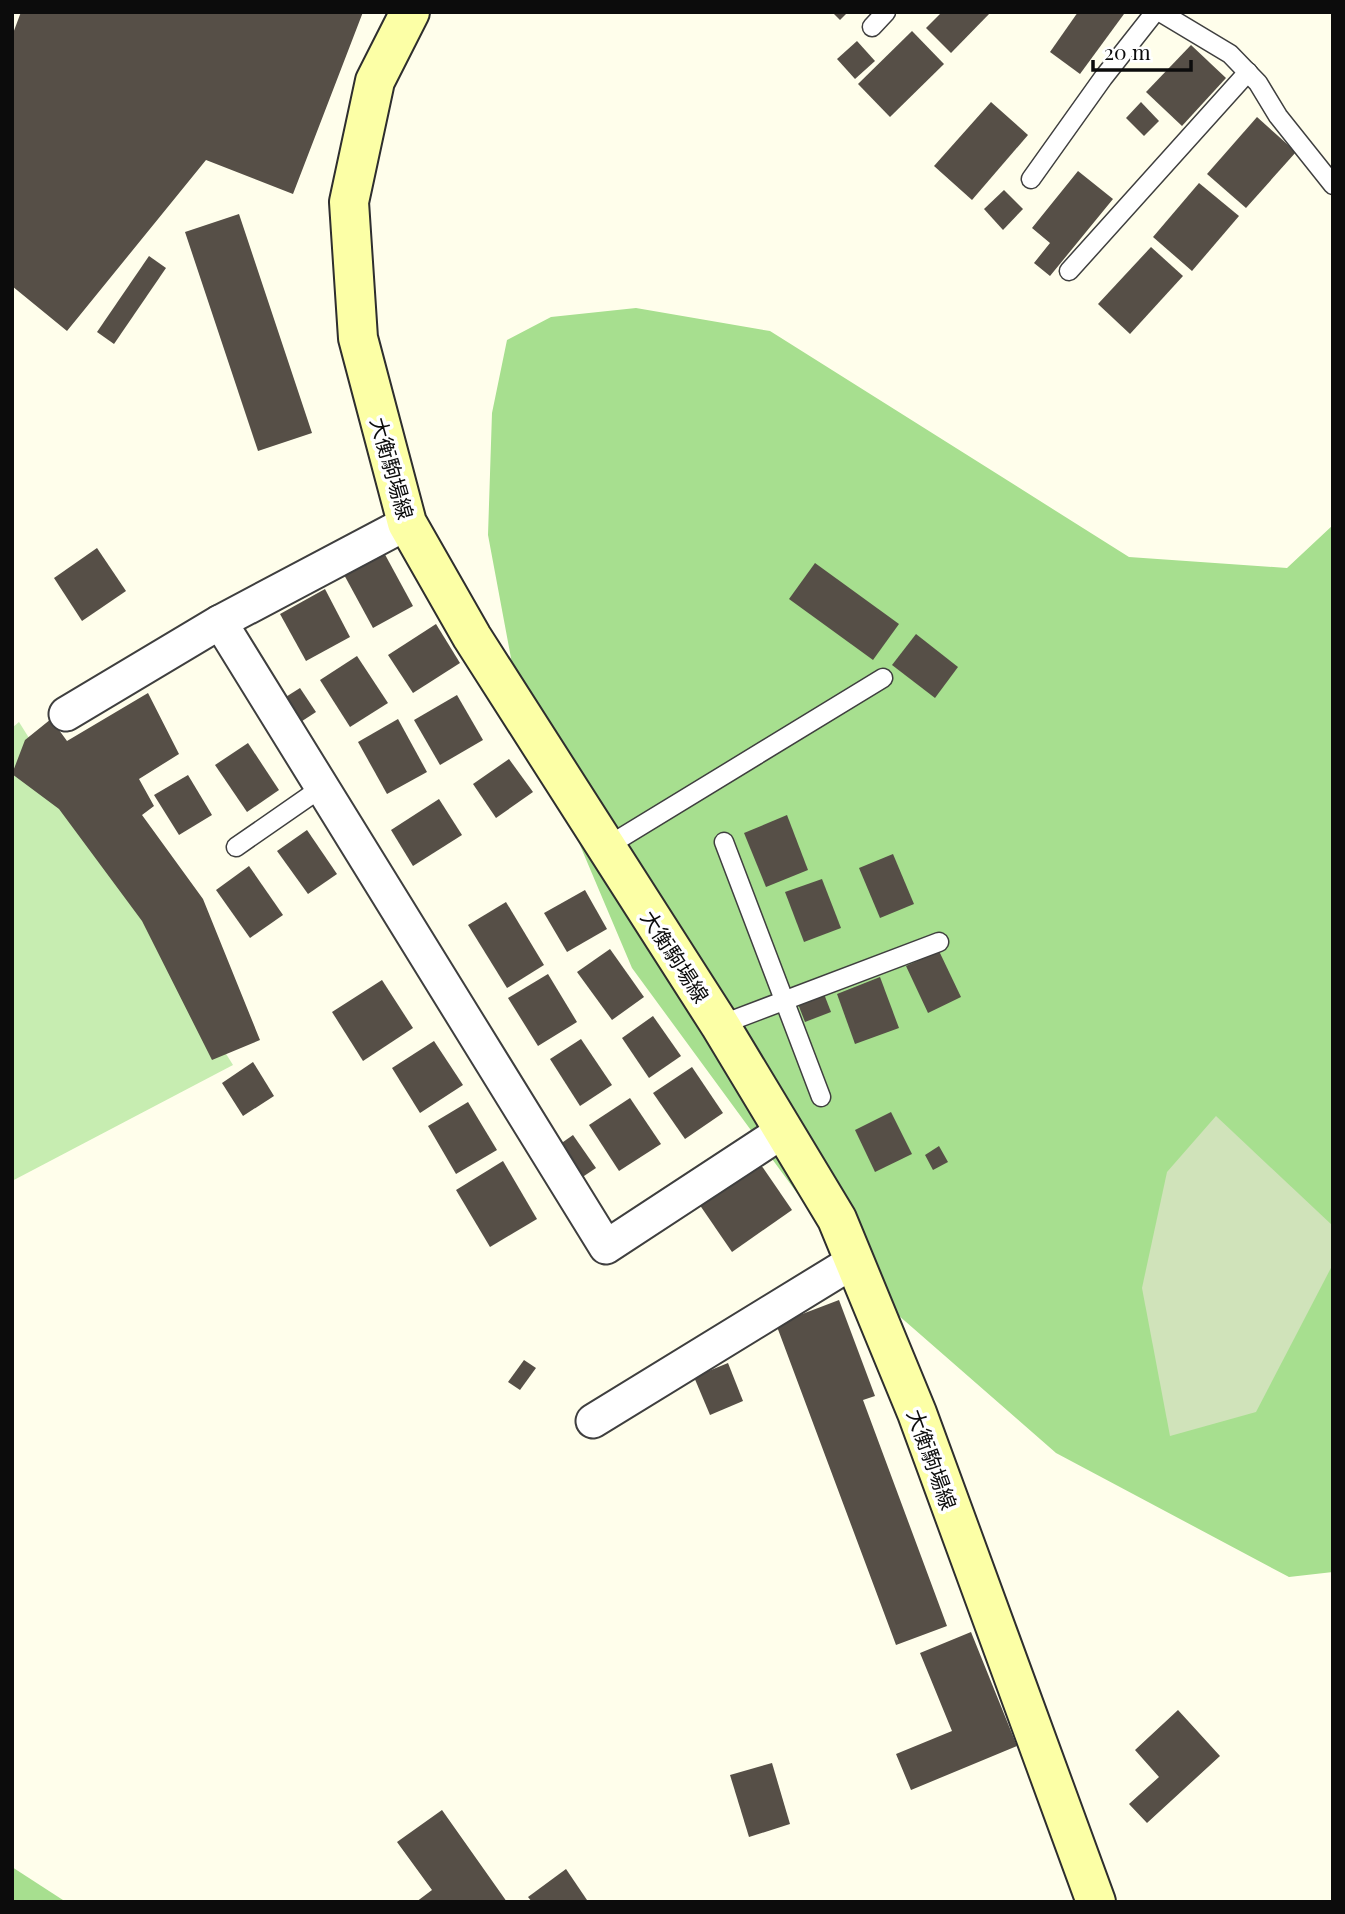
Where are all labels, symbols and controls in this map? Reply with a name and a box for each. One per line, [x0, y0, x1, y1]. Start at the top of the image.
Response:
scale bar [1093, 28, 1191, 72]
text: 20 m [1104, 37, 1151, 65]
street label: 大衡駒場線 [365, 414, 421, 522]
street label: 大衡駒場線 [636, 904, 716, 1008]
street label: 大衡駒場線 [902, 1405, 964, 1513]

